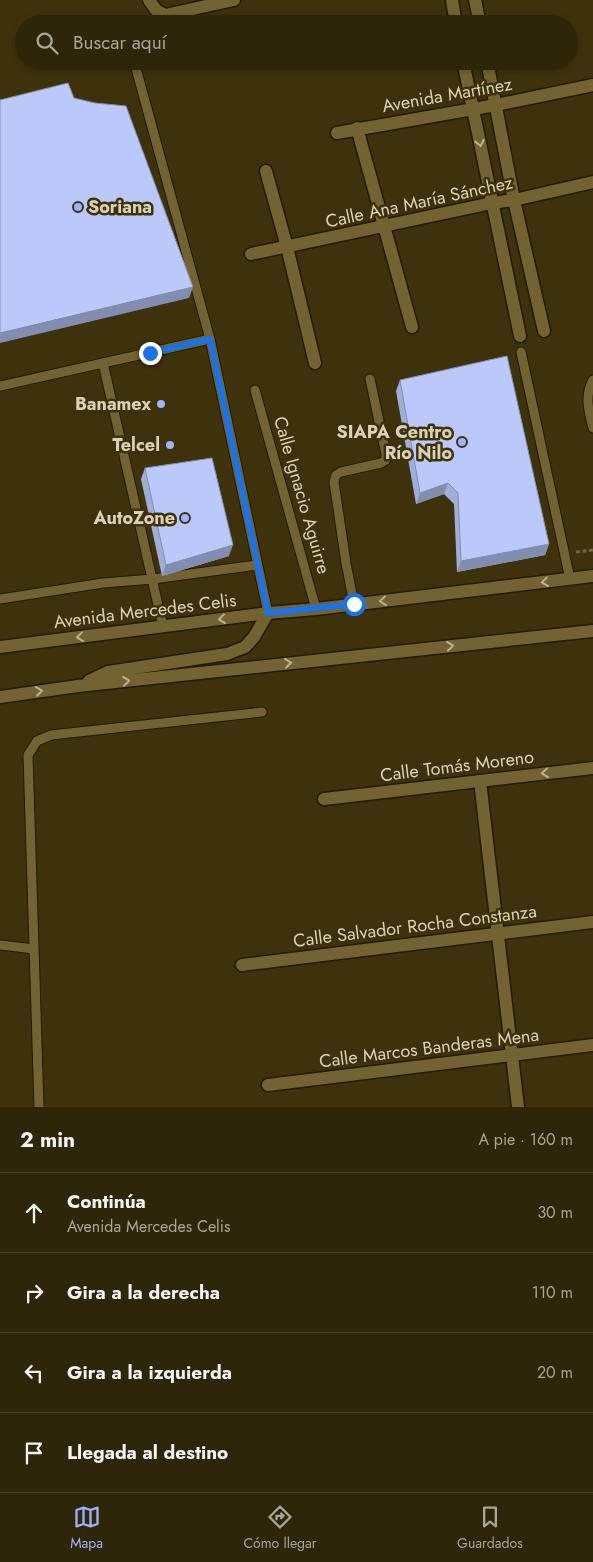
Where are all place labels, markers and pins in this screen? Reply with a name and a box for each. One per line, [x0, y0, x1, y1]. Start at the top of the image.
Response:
place label: Soriana [88, 194, 152, 220]
marker: Soriana [72, 201, 84, 213]
place label: Banamex [75, 391, 151, 417]
marker: Banamex [155, 398, 167, 410]
place label: SIAPA Centro Río Nilo [336, 419, 452, 466]
place label: Telcel [112, 432, 160, 458]
marker: SIAPA Centro Río Nilo [456, 436, 468, 448]
marker: Telcel [164, 439, 176, 451]
place label: AutoZone [93, 505, 175, 531]
marker: AutoZone [179, 512, 191, 524]

